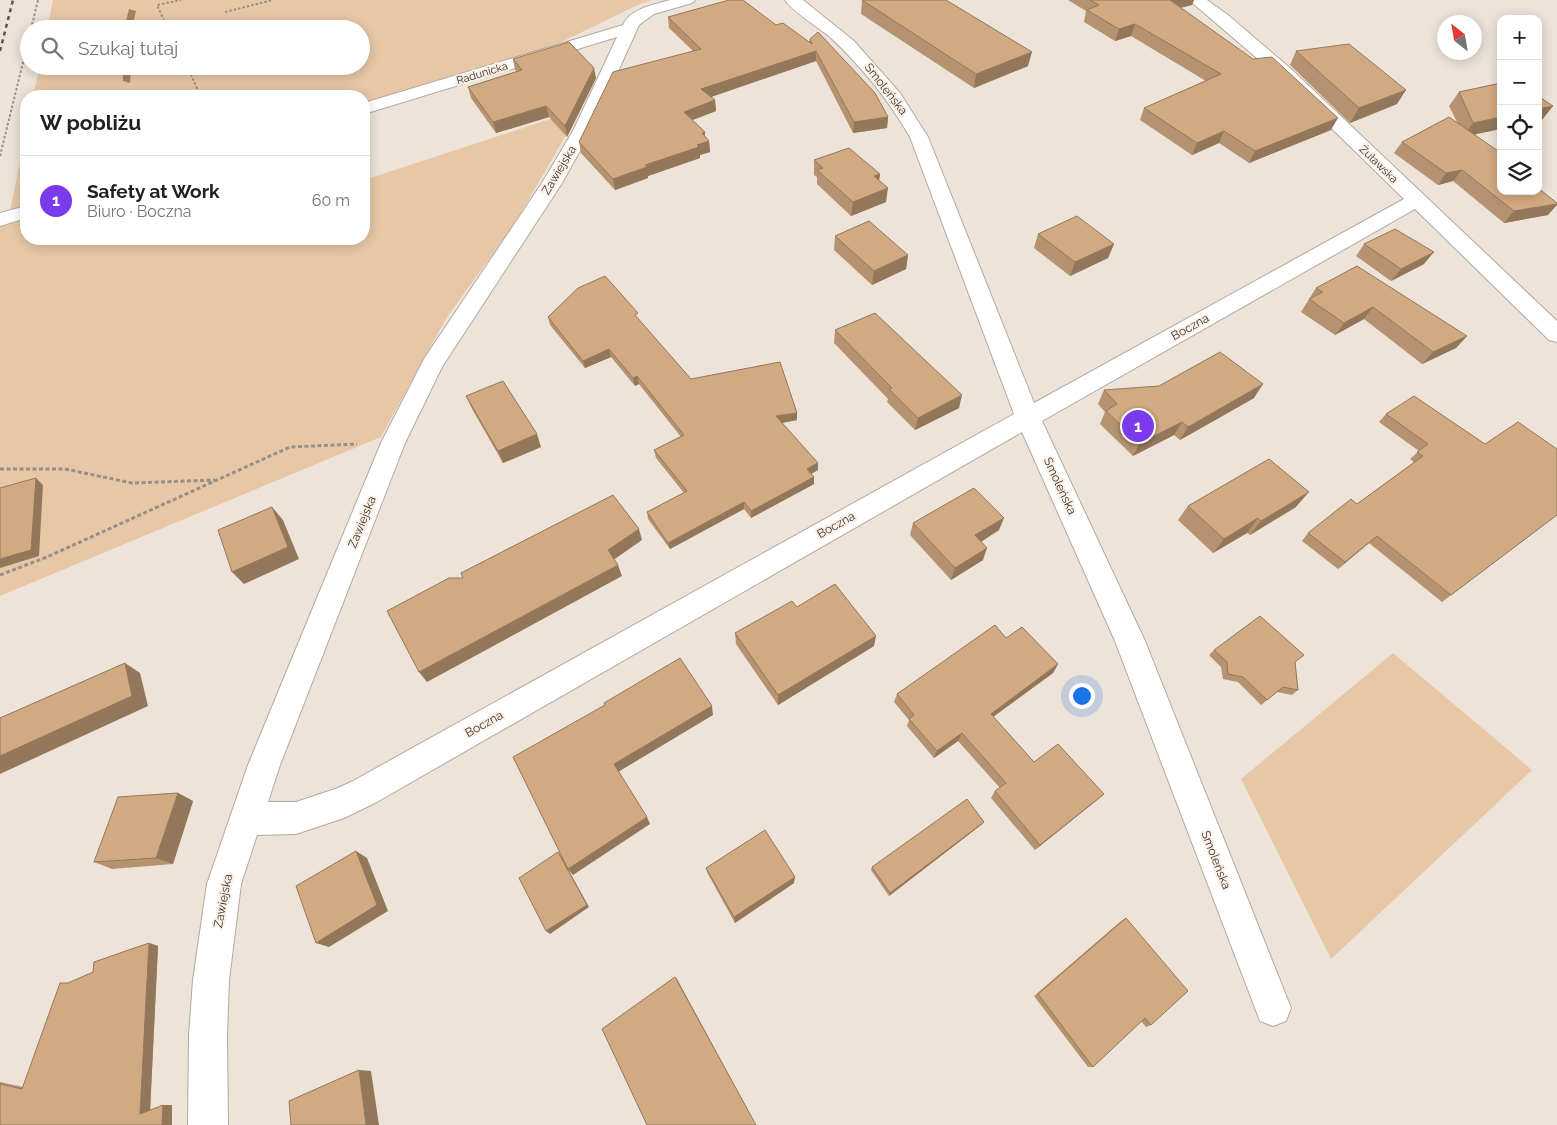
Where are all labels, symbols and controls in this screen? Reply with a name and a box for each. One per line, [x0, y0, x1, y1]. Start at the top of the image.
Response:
north arrow [1437, 15, 1482, 60]
map controls [1497, 15, 1542, 195]
button: + [1497, 15, 1542, 60]
search box [20, 20, 370, 75]
icon: search [38, 34, 66, 62]
text: Szukaj tutaj [78, 37, 178, 59]
street label: Radunicka [455, 59, 509, 87]
street label: Smoleńska [862, 60, 910, 118]
button: − [1497, 60, 1542, 105]
button: locate [1497, 105, 1542, 150]
text: W pobliżu [40, 110, 141, 135]
street label: Zawiejska [539, 143, 579, 197]
street label: Żuławska [1357, 143, 1401, 186]
button: layers [1497, 150, 1542, 195]
text: Safety at Work [87, 180, 220, 202]
text: 1 [52, 191, 60, 210]
text: 60 m [312, 191, 350, 210]
text: Biuro · Boczna [87, 202, 192, 221]
street label: Boczna [1169, 311, 1211, 343]
pin: 1 [1122, 407, 1154, 445]
street label: Smoleńska [1041, 455, 1079, 517]
street label: Zawiejska [345, 494, 379, 550]
street label: Boczna [815, 509, 857, 541]
your location [1069, 683, 1095, 709]
street label: Boczna [463, 708, 505, 740]
street label: Smoleńska [1198, 829, 1234, 891]
street label: Zawiejska [211, 873, 235, 929]

